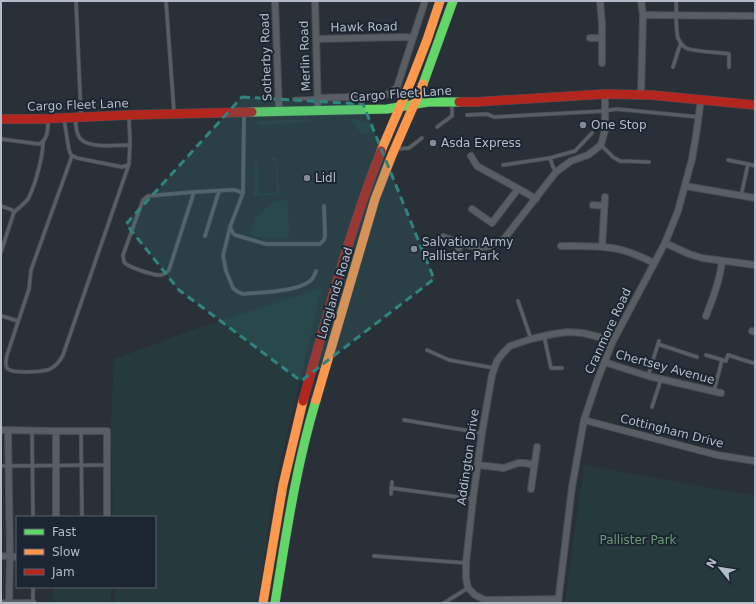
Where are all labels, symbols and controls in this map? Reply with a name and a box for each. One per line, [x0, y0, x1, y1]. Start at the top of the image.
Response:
street label: Sotherby Road [257, 13, 275, 101]
street label: Hawk Road [330, 19, 398, 35]
street label: Merlin Road [297, 20, 313, 92]
street label: Cargo Fleet Lane [350, 83, 452, 105]
street label: Cargo Fleet Lane [27, 96, 129, 114]
place label: One Stop [591, 118, 647, 132]
marker: One Stop [578, 120, 588, 130]
place label: Asda Express [441, 136, 521, 150]
marker: Asda Express [428, 138, 438, 148]
place label: Lidl [315, 171, 336, 185]
marker: Lidl [302, 173, 312, 183]
place label: Salvation Army Pallister Park [422, 235, 513, 263]
marker: Salvation Army Pallister Park [409, 244, 419, 254]
street label: Longlands Road [314, 245, 356, 341]
street label: Cranmore Road [582, 286, 634, 376]
street label: Chertsey Avenue [614, 347, 716, 387]
street label: Addington Drive [454, 408, 482, 506]
street label: Cottingham Drive [619, 411, 725, 451]
legend [16, 516, 156, 588]
text: Fast [52, 525, 76, 539]
park label: Pallister Park [599, 533, 677, 547]
text: Slow [52, 545, 80, 559]
north arrow [700, 548, 740, 588]
text: N [704, 556, 720, 570]
text: Jam [51, 565, 75, 579]

